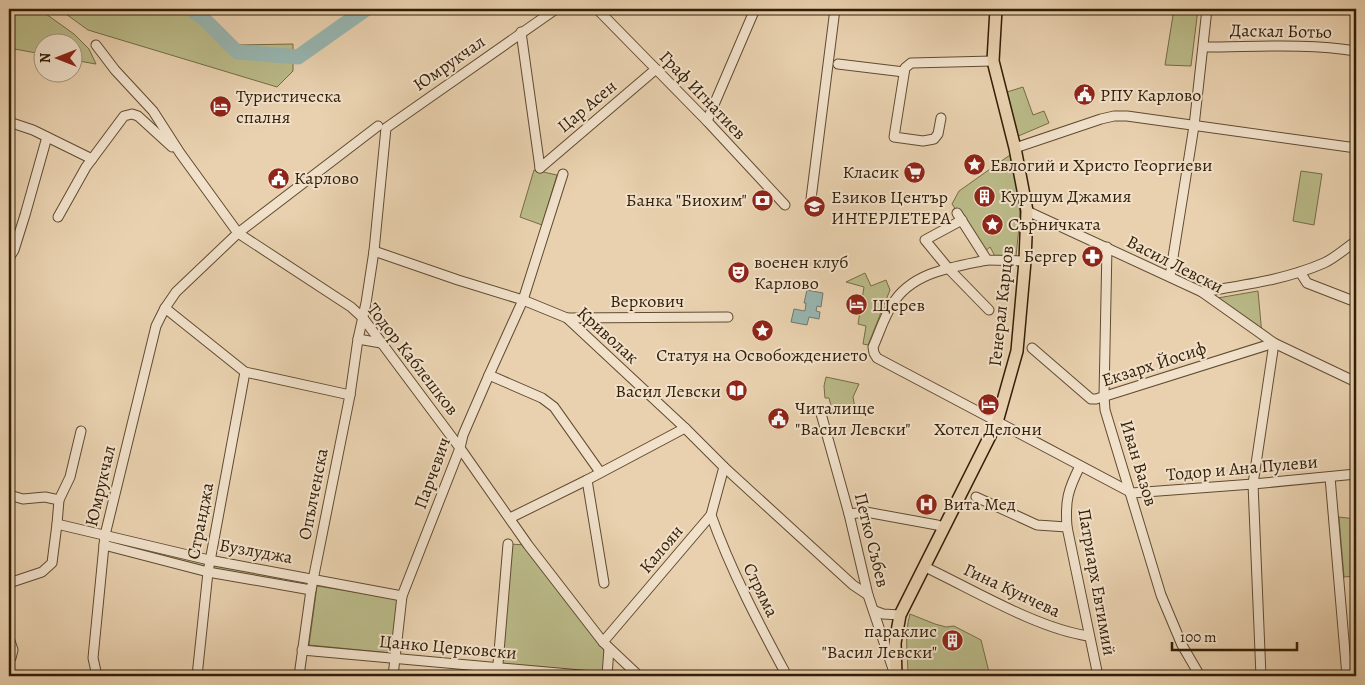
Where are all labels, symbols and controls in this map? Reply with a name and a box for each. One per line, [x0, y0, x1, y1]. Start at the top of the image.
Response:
street label: Даскал Ботьо [1230, 18, 1332, 44]
street label: Юмрукчал [408, 29, 490, 97]
north arrow [32, 32, 82, 82]
street label: Граф Игнатиев [654, 45, 752, 145]
text: N [36, 53, 55, 63]
street label: Цар Асен [552, 74, 622, 138]
public building icon: РПУ Карлово [1072, 83, 1096, 107]
place label: РПУ Карлово [1100, 83, 1201, 107]
place label: Туристическа спалня [236, 84, 342, 129]
hotel icon: Туристическа спалня [208, 94, 232, 118]
place icon: Евлогий и Христо Георгиеви [962, 153, 986, 177]
place label: Евлогий и Христо Георгиеви [990, 153, 1213, 177]
place label: Класик [843, 160, 899, 184]
supermarket icon: Класик [903, 160, 927, 184]
public building icon: Карлово [266, 166, 290, 190]
place label: Карлово [294, 166, 359, 190]
building icon: Куршум Джамия [972, 184, 996, 208]
place label: Куршум Джамия [1000, 184, 1131, 208]
place label: Езиков Център ИНТЕРЛЕТЕРА [831, 185, 951, 230]
place label: Банка "Биохим" [626, 188, 747, 212]
bank icon: Банка "Биохим" [751, 188, 775, 212]
school or university icon: Езиков Център ИНТЕРЛЕТЕРА [803, 195, 827, 219]
place icon: Сърничката [980, 212, 1004, 236]
place label: Сърничката [1008, 212, 1101, 236]
street label: Васил Левски [1122, 229, 1228, 299]
street label: Генерал Карцов [983, 244, 1019, 368]
place label: Бергер [1023, 244, 1077, 268]
pharmacy icon: Бергер [1081, 244, 1105, 268]
place label: военен клуб Карлово [754, 250, 848, 295]
theatre icon: военен клуб Карлово [726, 260, 750, 284]
street label: Веркович [610, 289, 684, 313]
hotel icon: Щерев [844, 293, 868, 317]
place label: Щерев [872, 293, 925, 317]
street label: Тодор Каблешков [362, 298, 464, 420]
street label: Криволак [572, 301, 644, 369]
place icon: Статуя на Освобождението [750, 318, 774, 342]
street label: Екзарх Йосиф [1099, 336, 1209, 392]
place label: Статуя на Освобождението [656, 343, 868, 367]
place label: Васил Левски [615, 379, 721, 403]
library icon: Васил Левски [725, 379, 749, 403]
hotel icon: Хотел Делони [976, 392, 1000, 416]
place label: Читалище "Васил Левски" [795, 396, 911, 441]
public building icon: Читалище "Васил Левски" [767, 406, 791, 430]
place label: Хотел Делони [934, 417, 1042, 441]
street label: Иван Вазов [1115, 417, 1163, 509]
street label: Парчевич [408, 434, 456, 512]
street label: Юмрукчал [79, 443, 121, 529]
street label: Опълченска [292, 445, 334, 542]
street label: Тодор и Ана Пулеви [1165, 449, 1319, 487]
street label: Странджа [181, 480, 219, 561]
street label: Петко Събев [849, 490, 895, 590]
hospital icon: Вита Мед [915, 492, 939, 516]
place label: Вита Мед [943, 492, 1016, 516]
street label: Патриарх Евтимий [1072, 507, 1122, 657]
street label: Калоян [634, 520, 688, 578]
street label: Бузлуджа [217, 533, 295, 569]
street label: Гина Кунчева [960, 557, 1065, 623]
street label: Стряма [738, 559, 785, 622]
place label: параклис "Васил Левски" [821, 619, 937, 664]
scale bar [1172, 620, 1298, 652]
text: 100 m [1180, 627, 1217, 647]
street label: Цанко Церковски [378, 629, 518, 665]
building icon: параклис "Васил Левски" [941, 629, 965, 653]

